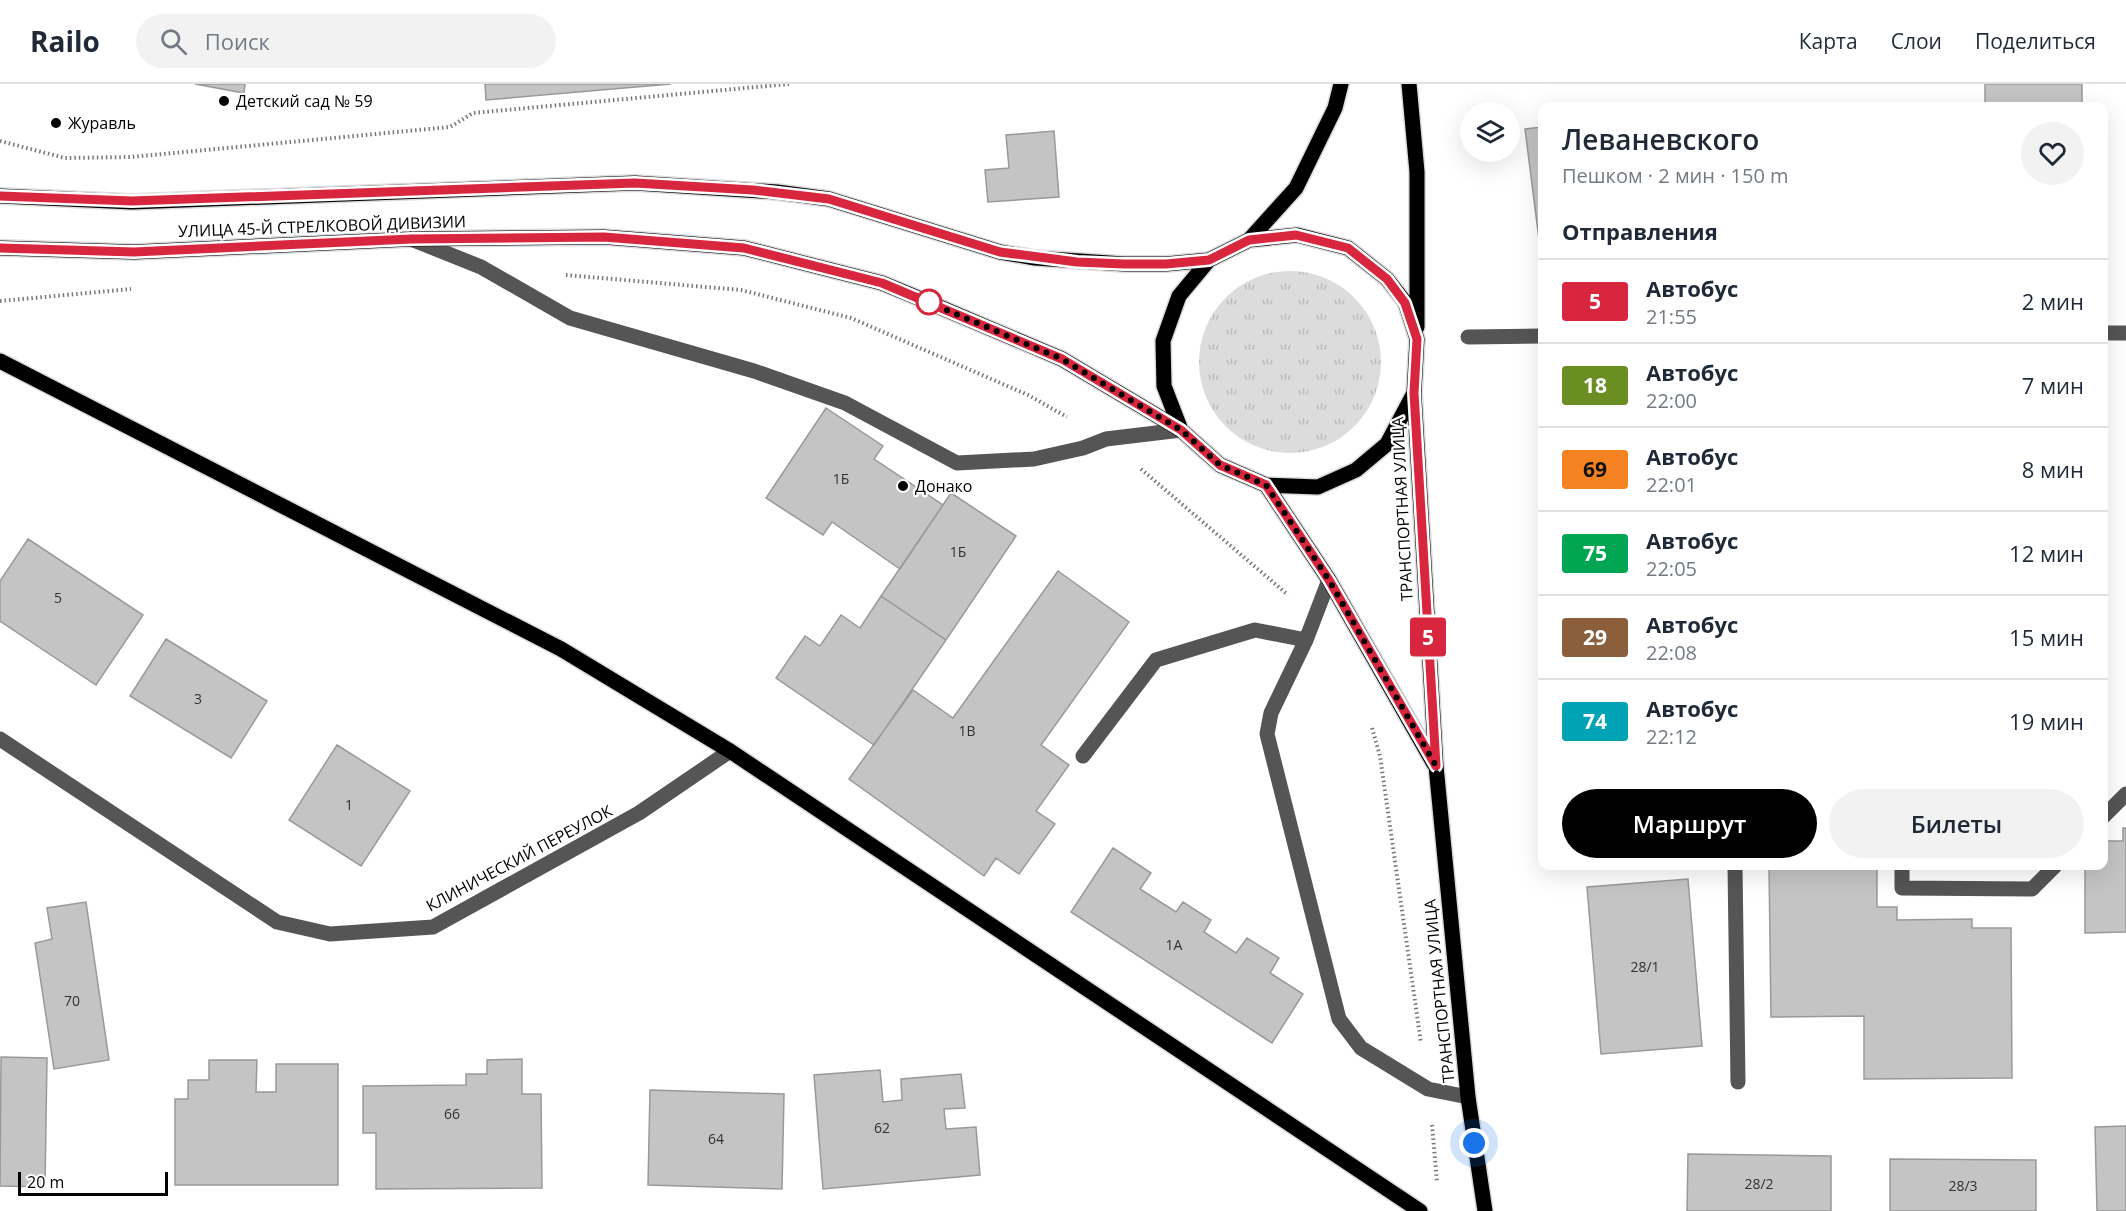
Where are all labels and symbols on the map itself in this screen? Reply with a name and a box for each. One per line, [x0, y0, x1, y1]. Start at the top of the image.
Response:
place label: Детский сад № 59 [236, 90, 373, 112]
marker: Детский сад № 59 [217, 94, 231, 108]
place label: Журавль [68, 112, 136, 134]
marker: Журавль [49, 116, 63, 130]
street label: УЛИЦА 45-Й СТРЕЛКОВОЙ ДИВИЗИИ [178, 210, 466, 242]
unlabelled marker [916, 289, 942, 315]
street label: ТРАНСПОРТНАЯ УЛИЦА [1386, 415, 1418, 602]
house number: 1Б [833, 469, 849, 488]
place label: Донако [915, 475, 972, 497]
marker: Донако [896, 479, 910, 493]
house number: 1Б [950, 542, 966, 561]
house number: 5 [54, 588, 62, 607]
line badge: 5 [1408, 618, 1448, 656]
house number: 3 [194, 689, 202, 708]
house number: 1В [958, 721, 976, 740]
house number: 1 [345, 795, 353, 814]
street label: КЛИНИЧЕСКИЙ ПЕРЕУЛОК [422, 799, 616, 916]
street label: ТРАНСПОРТНАЯ УЛИЦА [1418, 897, 1460, 1084]
house number: 1А [1166, 935, 1183, 954]
house number: 28/1 [1630, 957, 1660, 976]
house number: 70 [64, 991, 80, 1010]
house number: 66 [444, 1104, 460, 1123]
house number: 62 [874, 1118, 890, 1137]
your location [1459, 1128, 1489, 1158]
house number: 64 [708, 1129, 724, 1148]
scale bar [18, 1169, 168, 1196]
house number: 28/2 [1744, 1174, 1774, 1193]
house number: 28/3 [1948, 1176, 1978, 1195]

